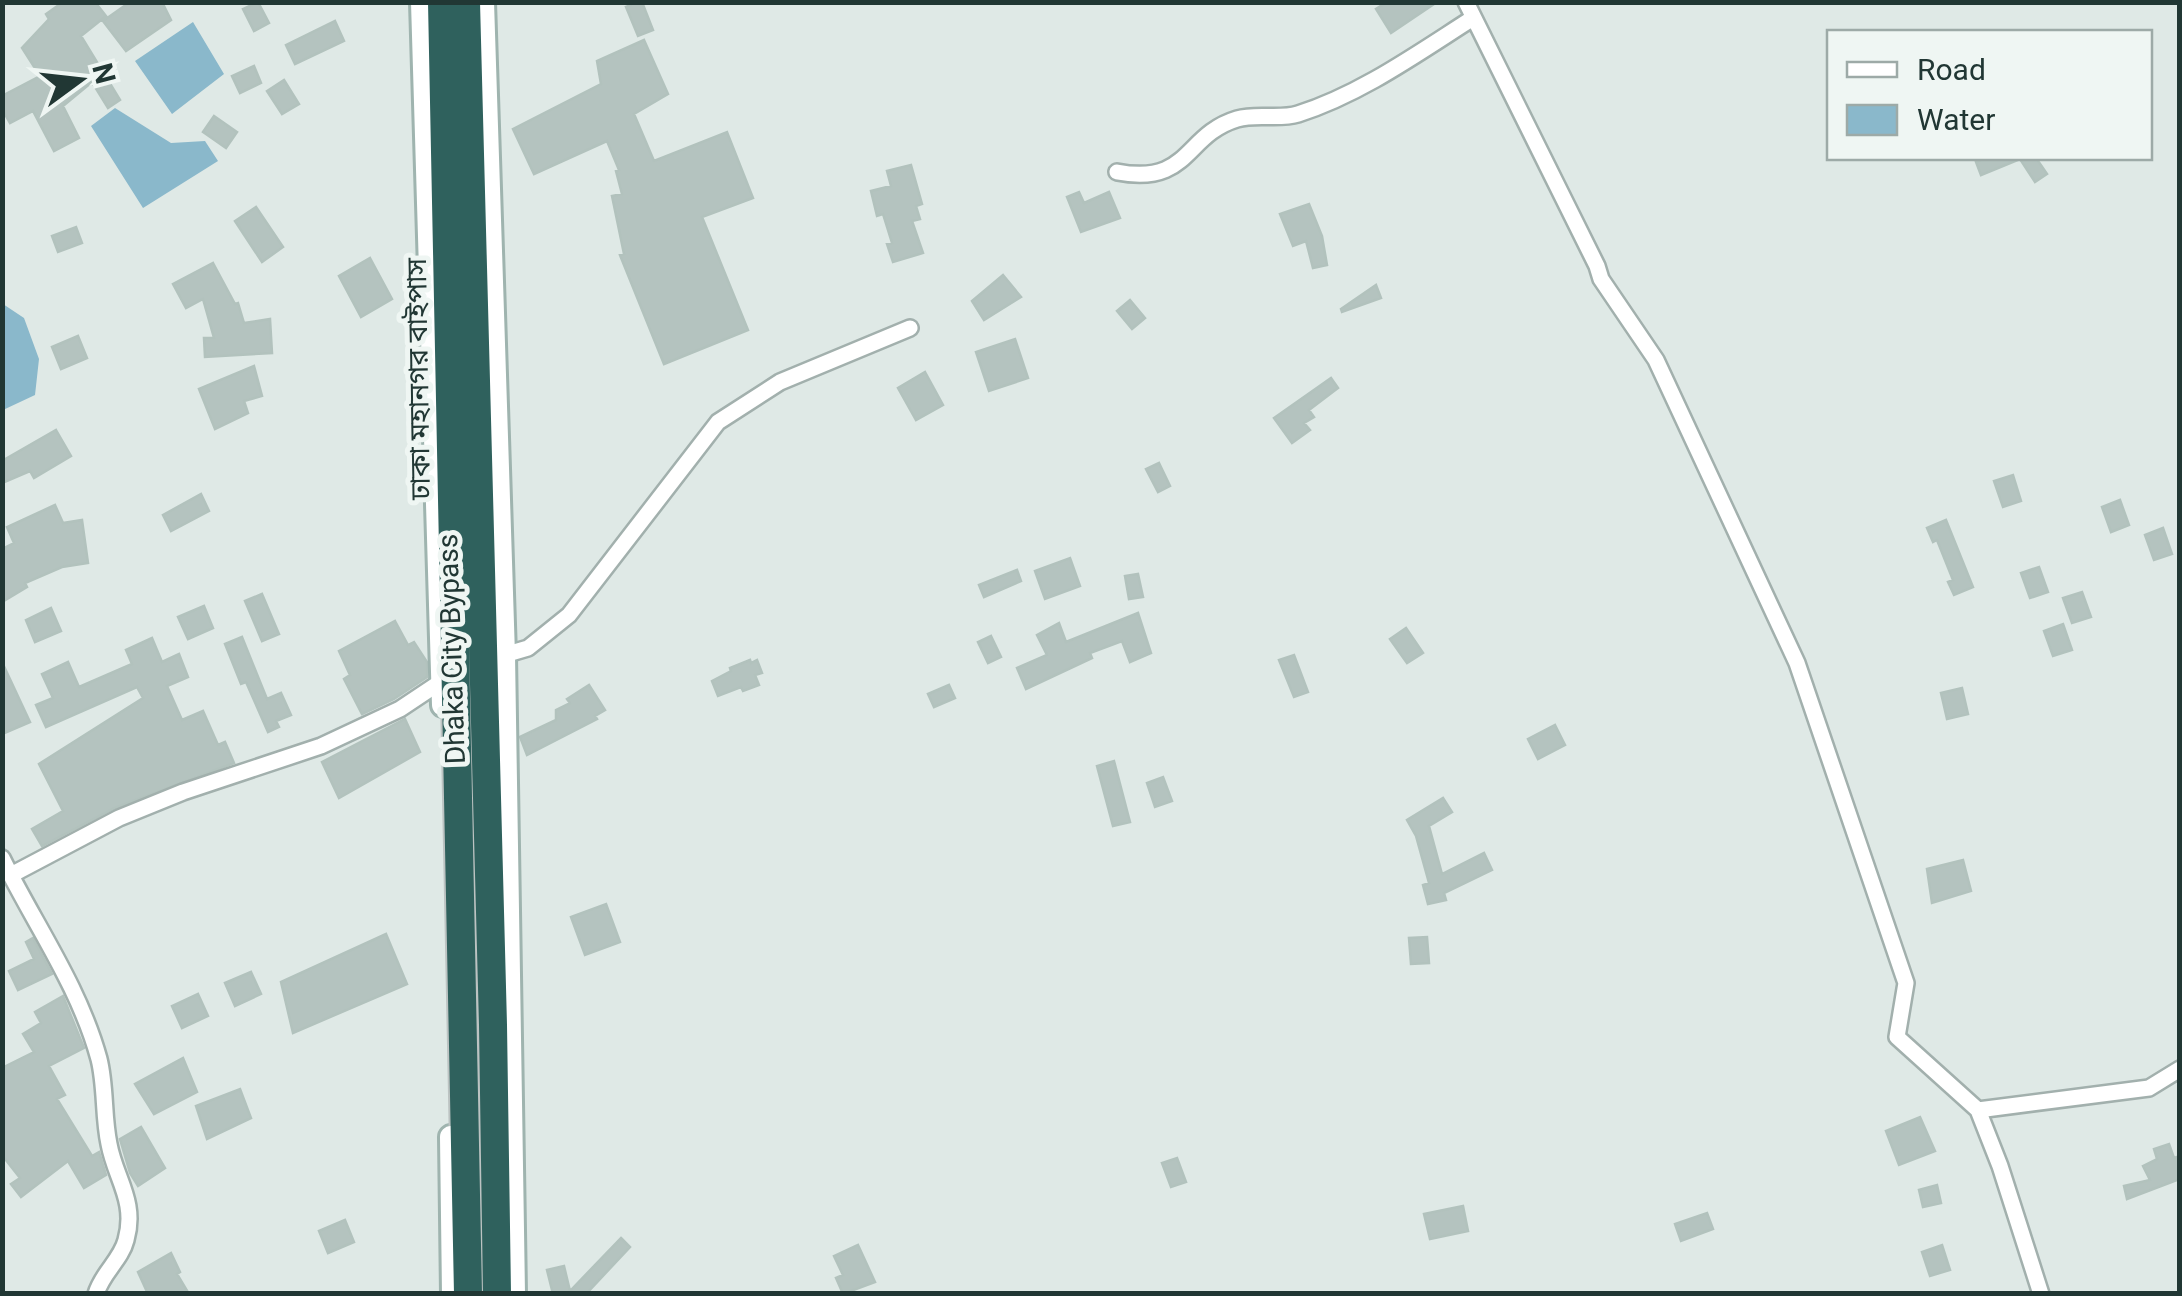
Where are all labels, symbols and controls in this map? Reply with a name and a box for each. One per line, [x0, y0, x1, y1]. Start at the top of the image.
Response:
north arrow [30, 30, 130, 130]
legend [1827, 30, 2152, 160]
text: Road [1917, 52, 1986, 87]
text: N [85, 60, 122, 87]
text: Water [1917, 102, 1995, 137]
street label: ঢাকা মহানগর বাইপাস [400, 257, 437, 501]
street label: Dhaka City Bypass [431, 533, 472, 765]

